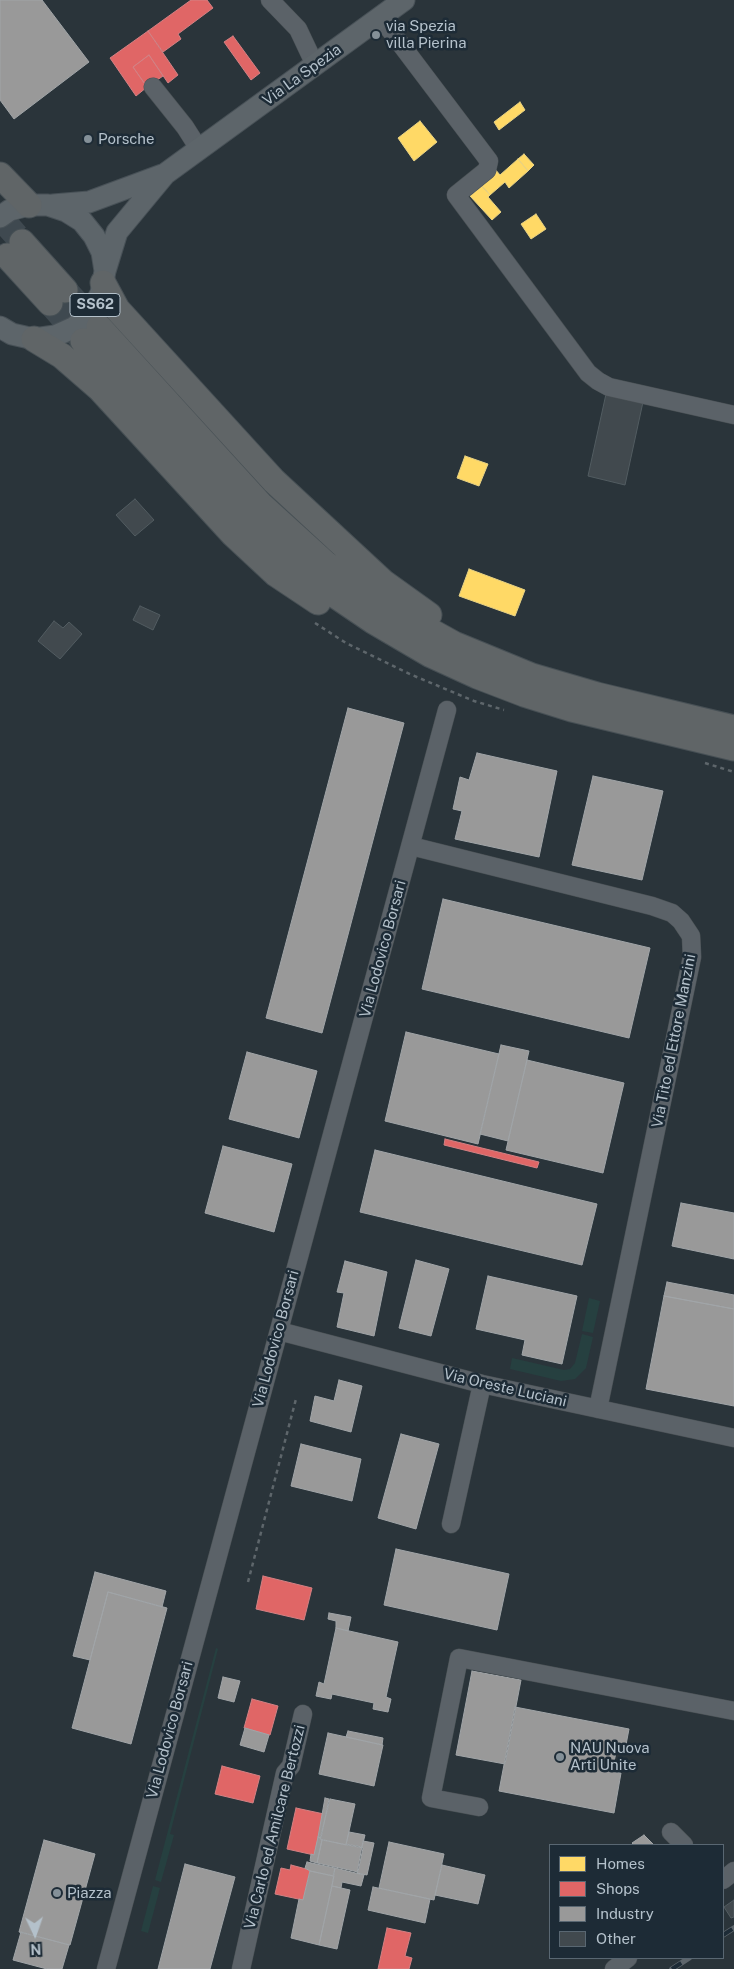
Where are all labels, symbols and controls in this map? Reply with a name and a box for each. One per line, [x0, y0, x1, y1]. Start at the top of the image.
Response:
place label: via Spezia villa Pierina [386, 17, 466, 52]
marker: via Spezia villa Pierina [370, 29, 382, 41]
street label: Via La Spezia [259, 40, 345, 110]
place label: Porsche [98, 130, 155, 148]
marker: Porsche [82, 133, 94, 145]
road number: SS62 [70, 294, 120, 316]
street label: Via Lodovico Borsari [356, 878, 410, 1020]
street label: Via Tito ed Ettore Manzini [648, 953, 700, 1129]
street label: Via Lodovico Borsari [249, 1268, 303, 1410]
street label: Via Oreste Luciani [442, 1365, 568, 1411]
street label: Via Lodovico Borsari [143, 1659, 197, 1801]
street label: Via Carlo ed Amilcare Bertozzi [241, 1723, 309, 1931]
place label: NAU Nuova Arti Unite [570, 1739, 650, 1774]
marker: NAU Nuova Arti Unite [554, 1751, 566, 1763]
legend [549, 1844, 724, 1959]
text: Homes [596, 1855, 645, 1872]
text: Shops [596, 1880, 640, 1897]
place label: Piazza [67, 1884, 111, 1902]
marker: Piazza [51, 1887, 63, 1899]
text: Industry [596, 1905, 654, 1922]
north arrow [10, 1909, 60, 1959]
text: Other [596, 1930, 636, 1947]
text: N [30, 1941, 42, 1957]

